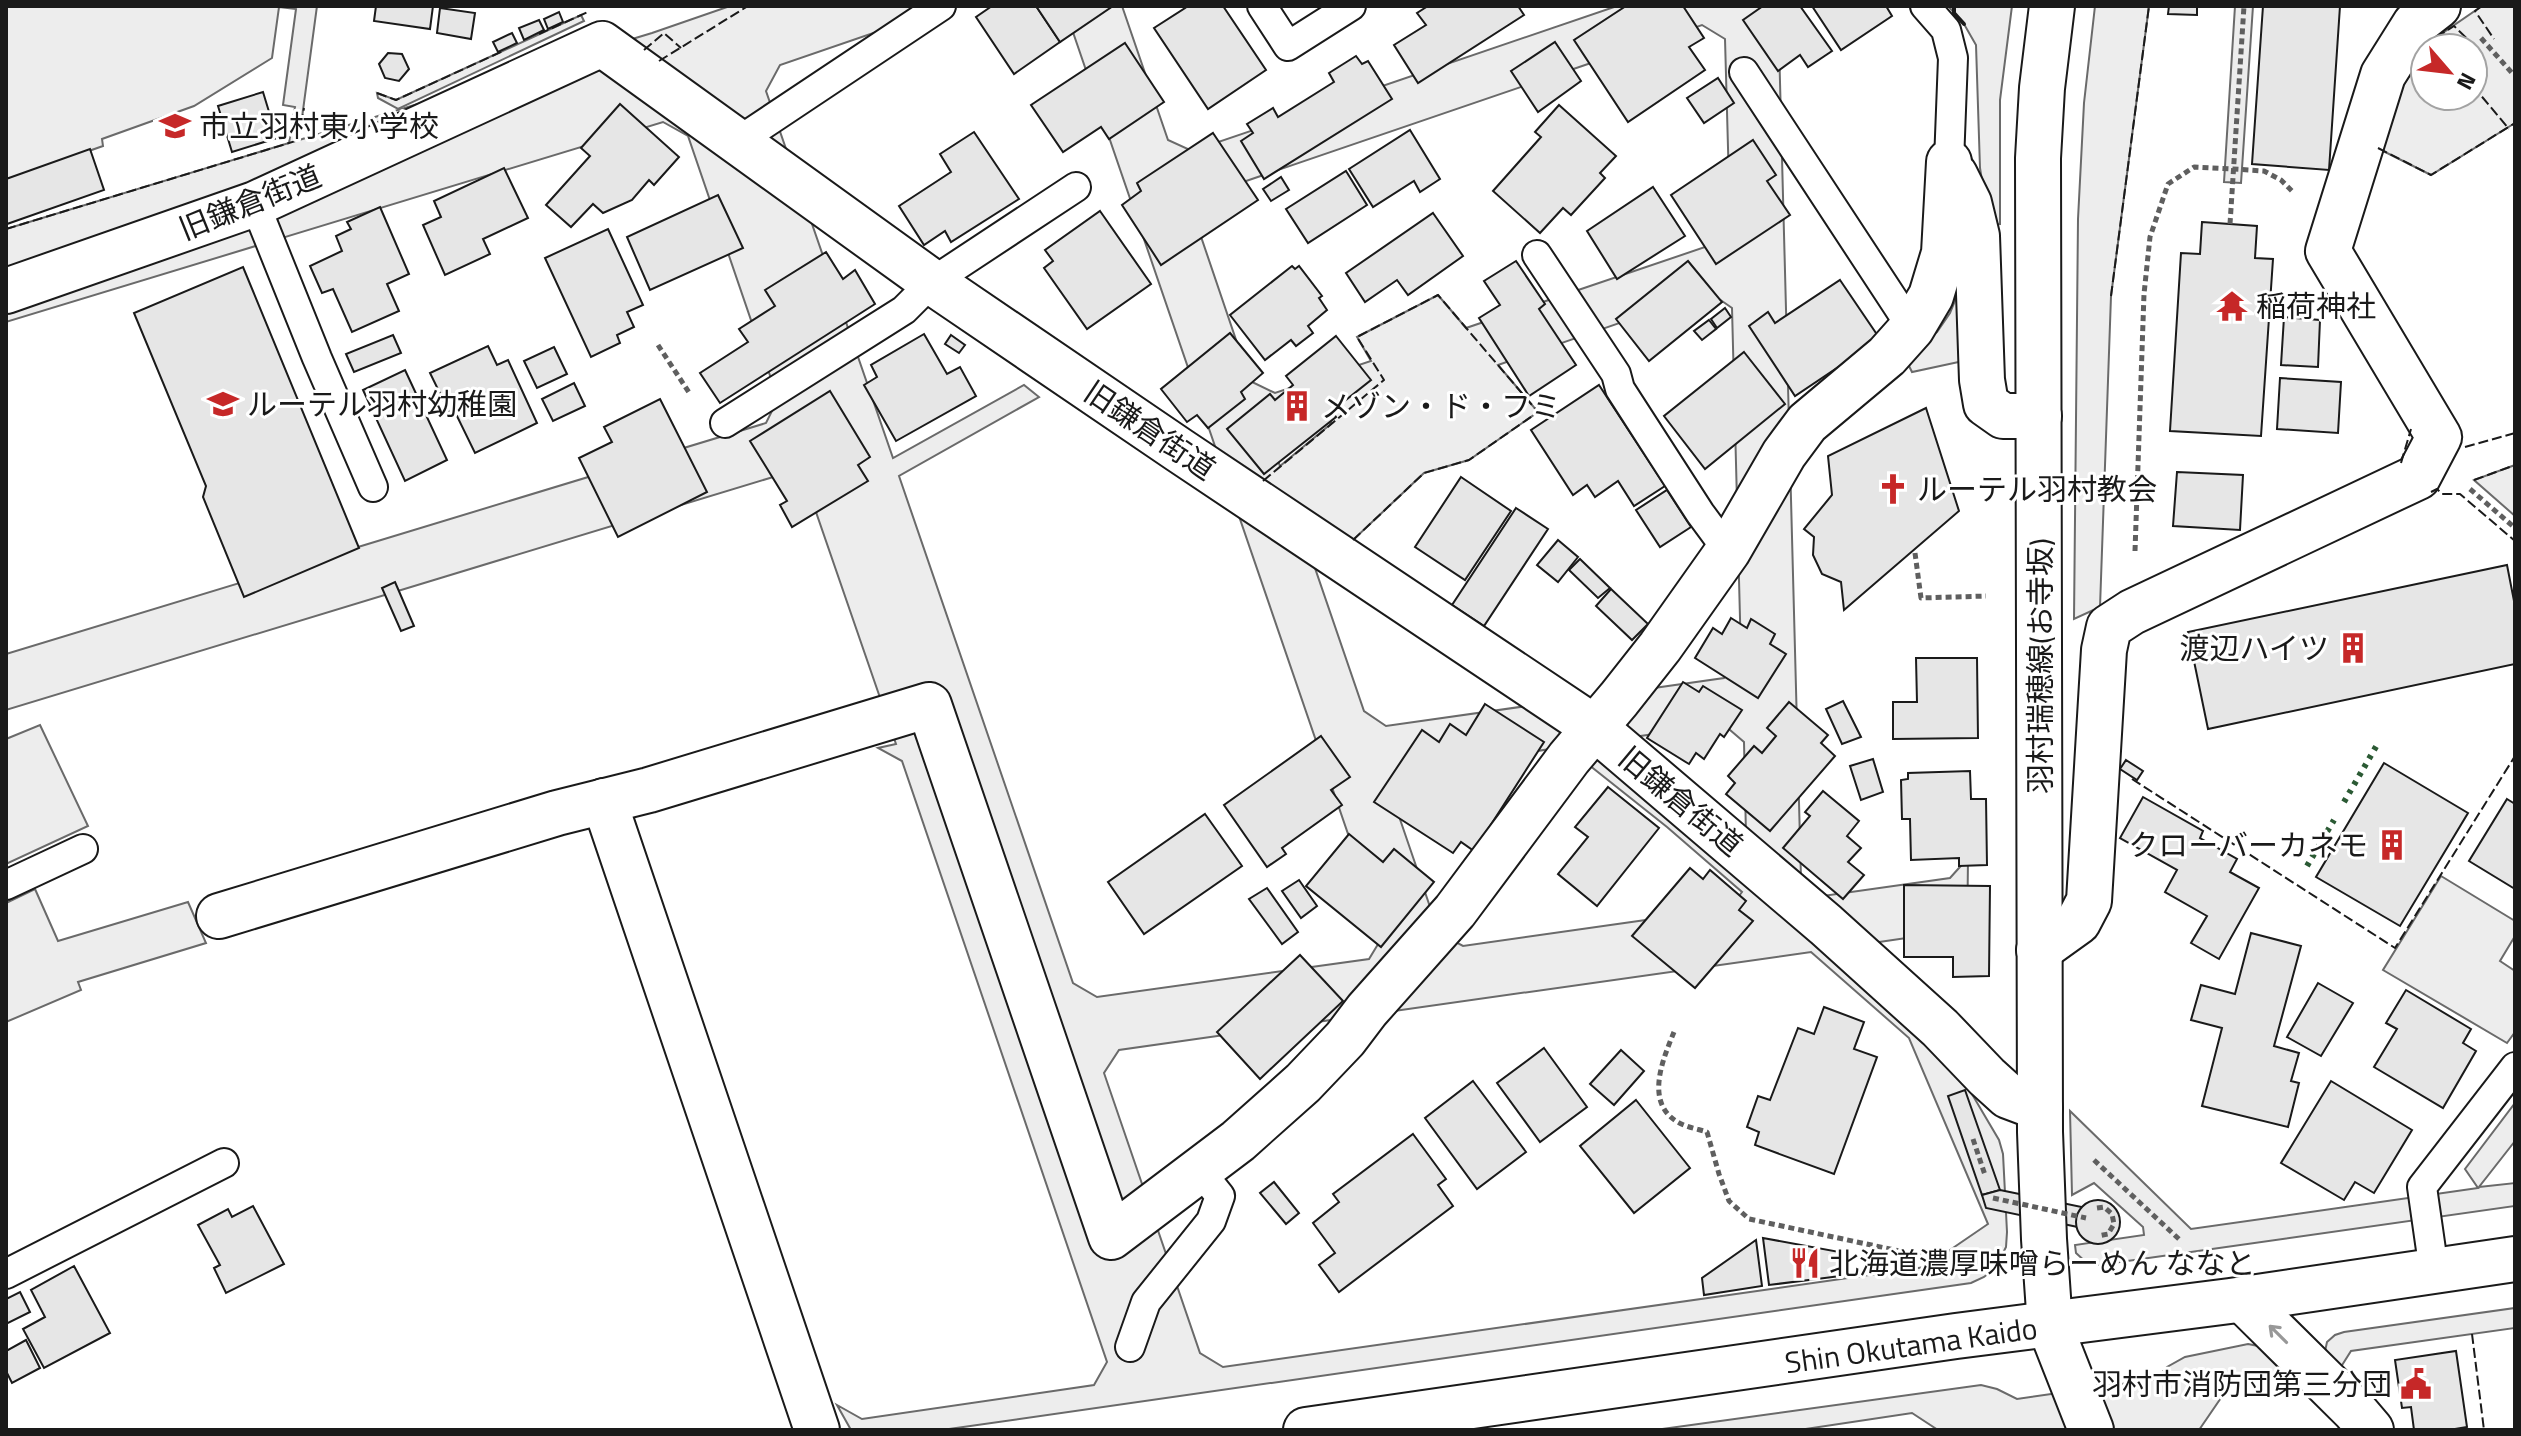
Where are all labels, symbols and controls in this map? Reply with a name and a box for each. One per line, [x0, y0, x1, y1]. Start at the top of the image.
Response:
north arrow [2409, 32, 2489, 112]
text: N [2448, 67, 2485, 96]
place label: 市立羽村東小学校 [199, 103, 439, 149]
school or university icon: 市立羽村東小学校 [158, 109, 192, 143]
street label: 旧鎌倉街道 [172, 153, 328, 251]
place label: 稲荷神社 [2256, 283, 2376, 329]
temple icon: 稲荷神社 [2215, 289, 2249, 323]
street label: 旧鎌倉街道 [1075, 369, 1225, 491]
place label: ルーテル羽村幼稚園 [247, 381, 517, 427]
place label: メゾン・ド・フミ [1321, 383, 1561, 429]
school or university icon: ルーテル羽村幼稚園 [206, 387, 240, 421]
building icon: メゾン・ド・フミ [1280, 389, 1314, 423]
place label: ルーテル羽村教会 [1917, 466, 2157, 512]
church icon: ルーテル羽村教会 [1876, 472, 1910, 506]
street label: 羽村瑞穂線(お寺坂) [2017, 538, 2063, 794]
place label: 渡辺ハイツ [2180, 625, 2329, 671]
building icon: 渡辺ハイツ [2336, 631, 2370, 665]
street label: 旧鎌倉街道 [1609, 735, 1753, 867]
place label: クローバーカネモ [2128, 822, 2368, 868]
building icon: クローバーカネモ [2375, 828, 2409, 862]
place label: 北海道濃厚味噌らーめん ななと [1829, 1240, 2256, 1286]
restaurant icon: 北海道濃厚味噌らーめん ななと [1788, 1246, 1822, 1280]
street label: Shin Okutama Kaido [1782, 1305, 2040, 1385]
one-way arrow [2269, 1325, 2288, 1344]
place label: 羽村市消防団第三分団 [2092, 1361, 2392, 1407]
public building icon: 羽村市消防団第三分団 [2399, 1367, 2433, 1401]

